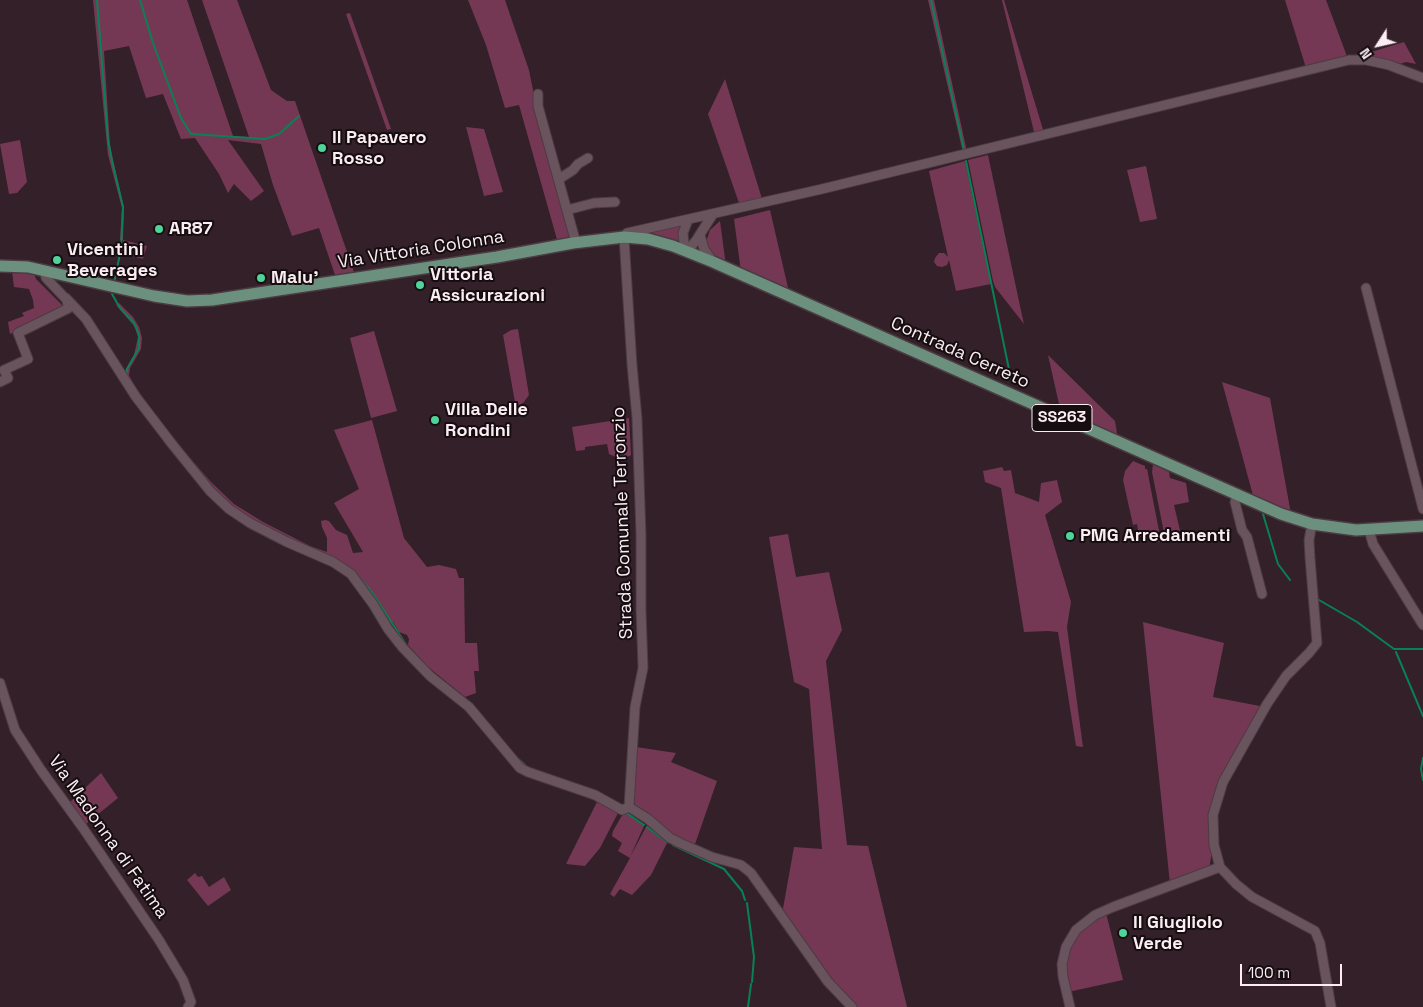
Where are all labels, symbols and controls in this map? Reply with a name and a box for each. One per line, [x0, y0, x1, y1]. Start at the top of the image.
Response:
north arrow [1353, 20, 1403, 70]
text: N [1356, 45, 1376, 63]
place label: Il Papavero Rosso [332, 127, 426, 170]
marker: Il Papavero Rosso [316, 142, 328, 154]
place label: AR87 [169, 218, 212, 240]
marker: AR87 [153, 223, 165, 235]
street label: Via Vittoria Colonna [336, 226, 506, 274]
place label: Vicentini Beverages [67, 239, 158, 282]
marker: Vicentini Beverages [51, 254, 63, 266]
place label: Vittoria Assicurazioni [430, 264, 545, 306]
place label: Malu' [271, 267, 318, 289]
marker: Malu' [255, 272, 267, 284]
marker: Vittoria Assicurazioni [414, 279, 426, 291]
street label: Contrada Cerreto [887, 313, 1033, 393]
place label: Villa Delle Rondini [445, 399, 528, 442]
road number: SS263 [1032, 404, 1092, 432]
street label: Strada Comunale Terronzio [608, 407, 638, 639]
marker: Villa Delle Rondini [429, 414, 441, 426]
place label: PMG Arredamenti [1080, 525, 1230, 547]
marker: PMG Arredamenti [1064, 530, 1076, 542]
street label: Via Madonna di Fatima [43, 751, 173, 923]
place label: Il Giugliolo Verde [1133, 912, 1223, 954]
marker: Il Giugliolo Verde [1117, 927, 1129, 939]
scale bar [1243, 954, 1346, 986]
text: 100 m [1248, 963, 1290, 982]

